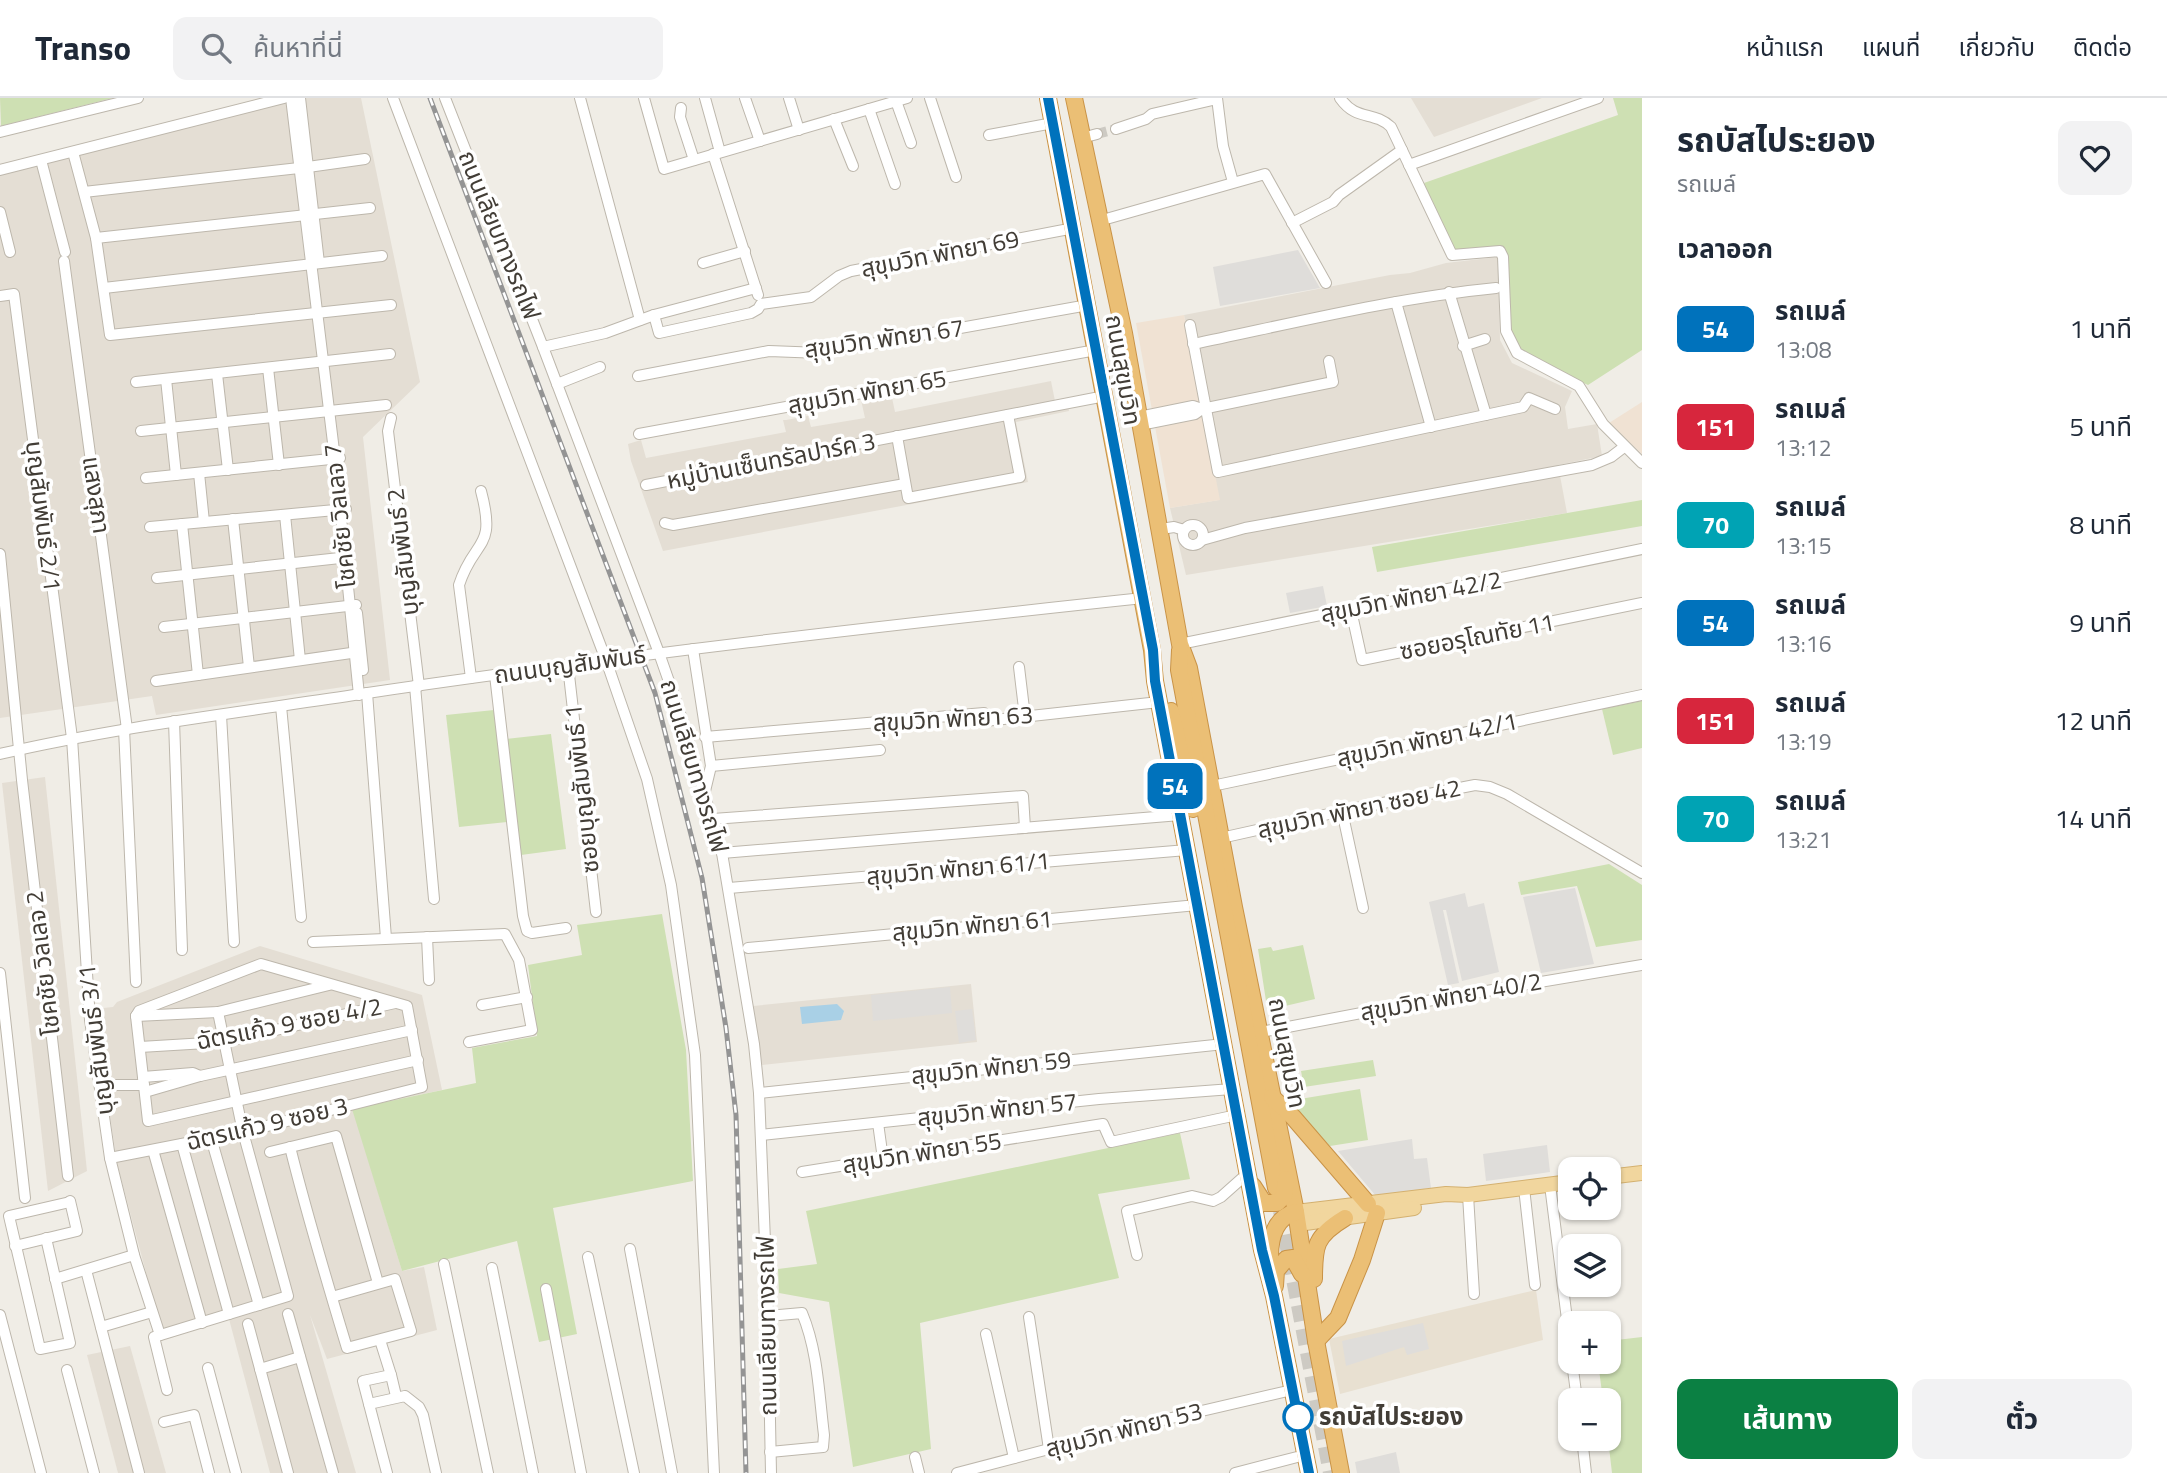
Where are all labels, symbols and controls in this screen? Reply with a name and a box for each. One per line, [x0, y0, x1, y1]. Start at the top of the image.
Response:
search box [173, 17, 663, 80]
text: Transo [35, 23, 131, 73]
text: ค้นหาที่นี่ [253, 28, 343, 67]
icon: search [197, 29, 235, 67]
text: หน้าแรก [1746, 29, 1824, 65]
text: แผนที่ [1862, 29, 1920, 65]
text: เกี่ยวกับ [1958, 29, 2035, 65]
text: ติดต่อ [2073, 29, 2132, 65]
text: รถบัสไประยอง [1677, 115, 1876, 165]
button: heart [2058, 121, 2132, 195]
street label: ถนนเลียบทางรถไฟ [450, 145, 550, 325]
text: รถเมล์ [1677, 166, 1736, 201]
street label: สุขุมวิท พัทยา 69 [857, 220, 1022, 286]
text: เวลาออก [1677, 229, 1773, 268]
text: รถเมล์ [1775, 291, 1846, 330]
street label: สุขุมวิท พัทยา 67 [802, 309, 966, 367]
text: 1 นาที [2069, 309, 2132, 348]
text: 54 [1702, 311, 1729, 347]
street label: ถนนสุขุมวิท [1097, 312, 1151, 428]
text: 13:08 [1775, 332, 1832, 367]
street label: สุขุมวิท พัทยา 65 [785, 359, 949, 423]
text: รถเมล์ [1775, 389, 1846, 428]
text: 5 นาที [2069, 407, 2132, 446]
text: 151 [1695, 409, 1736, 445]
street label: หมู่บ้านเซ็นทรัลปาร์ค 3 [663, 422, 878, 498]
text: 13:12 [1775, 430, 1832, 465]
street label: บุญสัมพันธ์ 2/1 [17, 439, 71, 593]
street label: โชคชัย วิลเลจ 7 [314, 442, 365, 590]
street label: แสงสุภา [74, 454, 120, 536]
street label: บุญสัมพันธ์ 2 [376, 486, 428, 618]
text: รถเมล์ [1775, 487, 1846, 526]
text: 8 นาที [2069, 505, 2132, 544]
text: 70 [1702, 507, 1729, 543]
text: 13:15 [1775, 528, 1832, 563]
street label: สุขุมวิท พัทยา 42/2 [1317, 561, 1505, 631]
text: รถเมล์ [1775, 585, 1846, 624]
street label: ซอยอรุโณทัย 11 [1396, 603, 1557, 669]
text: 9 นาที [2069, 603, 2132, 642]
text: 54 [1702, 605, 1729, 641]
text: 13:16 [1775, 626, 1832, 661]
street label: ถนนบุญสัมพันธ์ [492, 635, 649, 692]
street label: ถนนเลียบทางรถไฟ [651, 674, 738, 857]
text: รถเมล์ [1775, 683, 1846, 722]
street label: สุขุมวิท พัทยา 63 [872, 696, 1034, 740]
text: 12 นาที [2055, 701, 2132, 740]
street label: สุขุมวิท พัทยา 42/1 [1333, 702, 1521, 776]
street label: ซอยบุญสัมพันธ์ 1 [554, 703, 608, 875]
text: 151 [1695, 703, 1736, 739]
text: 13:19 [1775, 724, 1832, 759]
line badge: 54 [1144, 763, 1206, 809]
text: 54 [1162, 768, 1188, 804]
street label: สุขุมวิท พัทยา ซอย 42 [1254, 769, 1464, 847]
text: รถเมล์ [1775, 781, 1846, 820]
text: 14 นาที [2055, 799, 2132, 838]
text: 70 [1702, 801, 1729, 837]
text: 13:21 [1775, 822, 1832, 857]
street label: สุขุมวิท พัทยา 61/1 [865, 842, 1051, 894]
street label: โชคชัย วิลเลจ 2 [15, 889, 69, 1037]
street label: สุขุมวิท พัทยา 61 [890, 900, 1054, 950]
street label: สุขุมวิท พัทยา 40/2 [1357, 962, 1545, 1030]
street label: บุญสัมพันธ์ 3/1 [68, 963, 122, 1117]
street label: ฉัตรแก้ว 9 ซอย 4/2 [193, 987, 385, 1059]
street label: ถนนสุขุมวิท [1260, 994, 1316, 1111]
street label: สุขุมวิท พัทยา 59 [909, 1041, 1073, 1093]
street label: สุขุมวิท พัทยา 57 [915, 1083, 1079, 1135]
street label: ฉัตรแก้ว 9 ซอย 3 [182, 1087, 351, 1159]
street label: สุขุมวิท พัทยา 55 [840, 1122, 1004, 1182]
map controls [1558, 1157, 1621, 1451]
button: locate [1558, 1157, 1621, 1220]
button: layers [1558, 1234, 1621, 1297]
street label: ถนนเลียบทางรถไฟ [746, 1236, 786, 1416]
button: + [1558, 1311, 1621, 1374]
button: เส้นทาง [1677, 1379, 1898, 1459]
button: ตั๋ว [1912, 1379, 2132, 1459]
button: − [1558, 1388, 1621, 1451]
street label: สุขุมวิท พัทยา 53 [1041, 1392, 1206, 1466]
place label: รถบัสไประยอง [1319, 1398, 1463, 1434]
marker: รถบัสไประยอง [1283, 1402, 1313, 1432]

